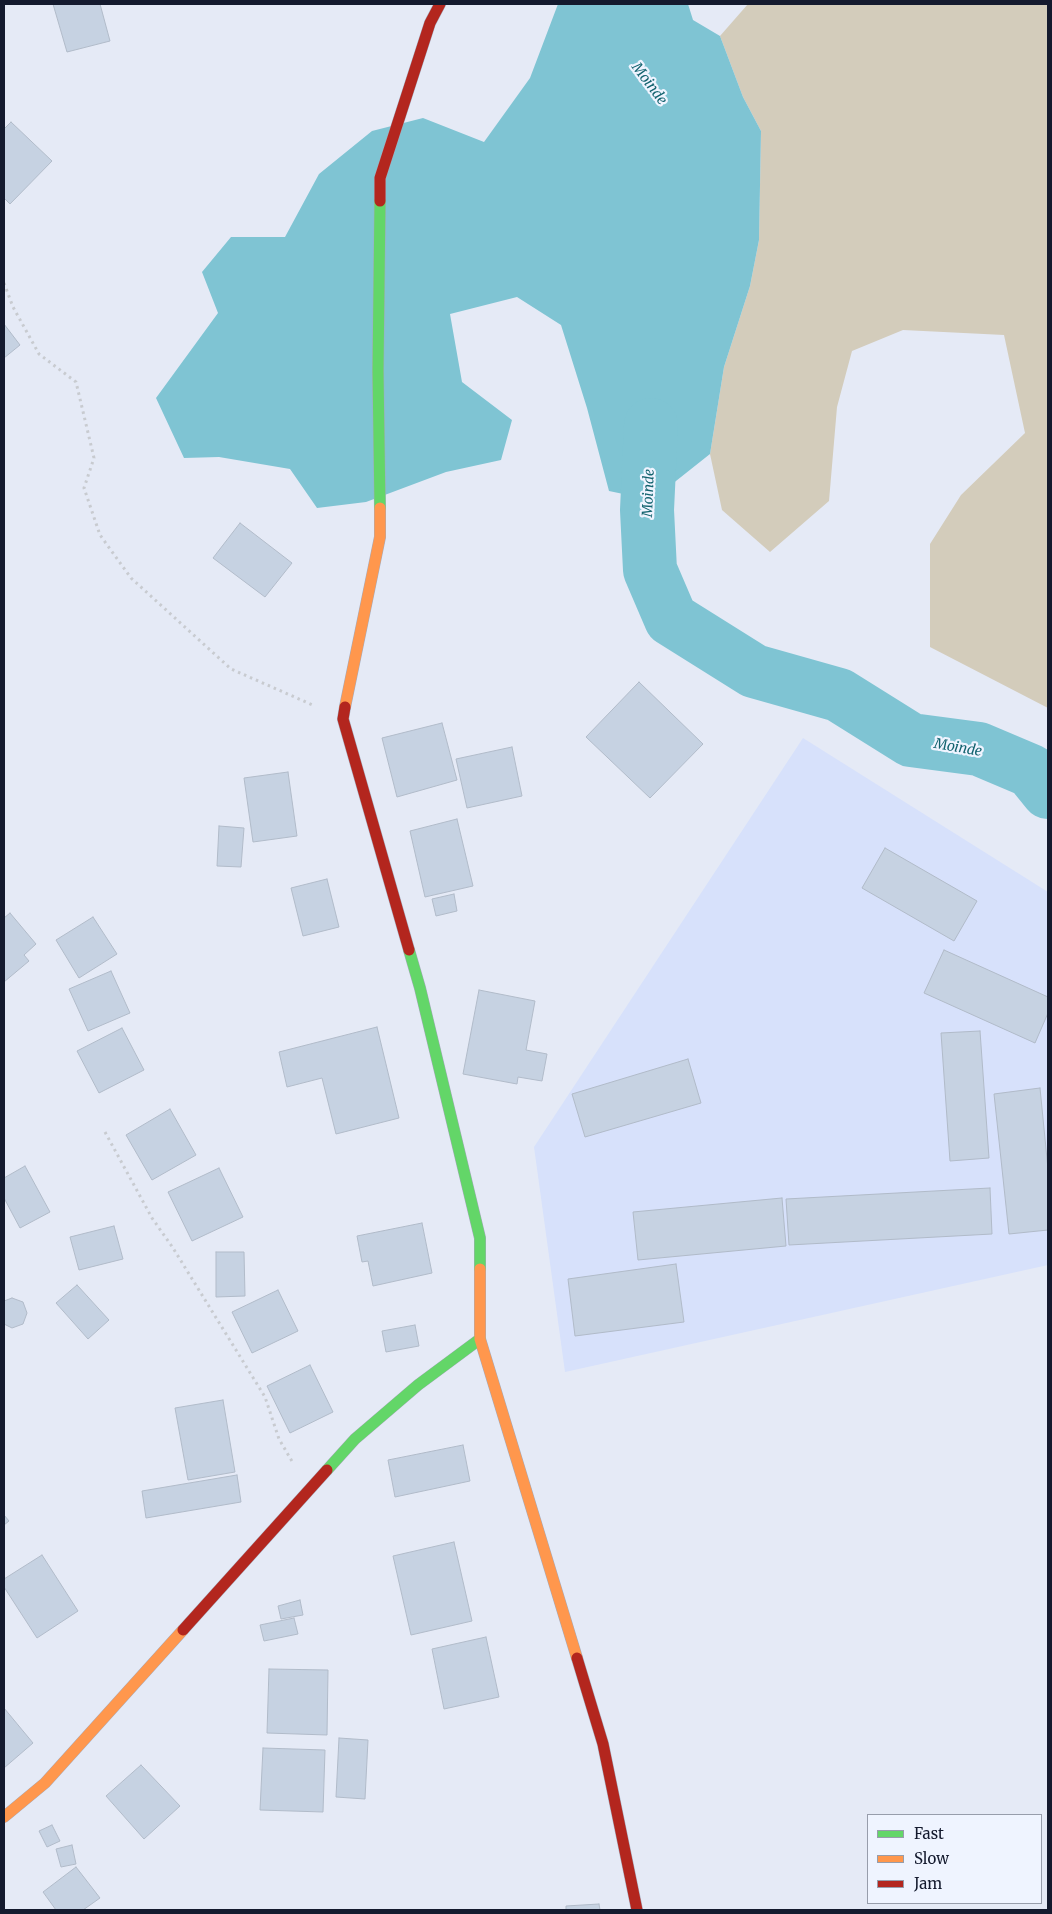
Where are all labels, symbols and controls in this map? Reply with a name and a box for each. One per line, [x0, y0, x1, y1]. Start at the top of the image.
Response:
water label: Moinde [628, 60, 670, 108]
water label: Moinde [640, 469, 658, 517]
water label: Moinde [933, 736, 983, 760]
legend [867, 1814, 1042, 1904]
text: Fast [914, 1824, 944, 1843]
text: Slow [914, 1849, 949, 1868]
text: Jam [914, 1874, 942, 1893]

